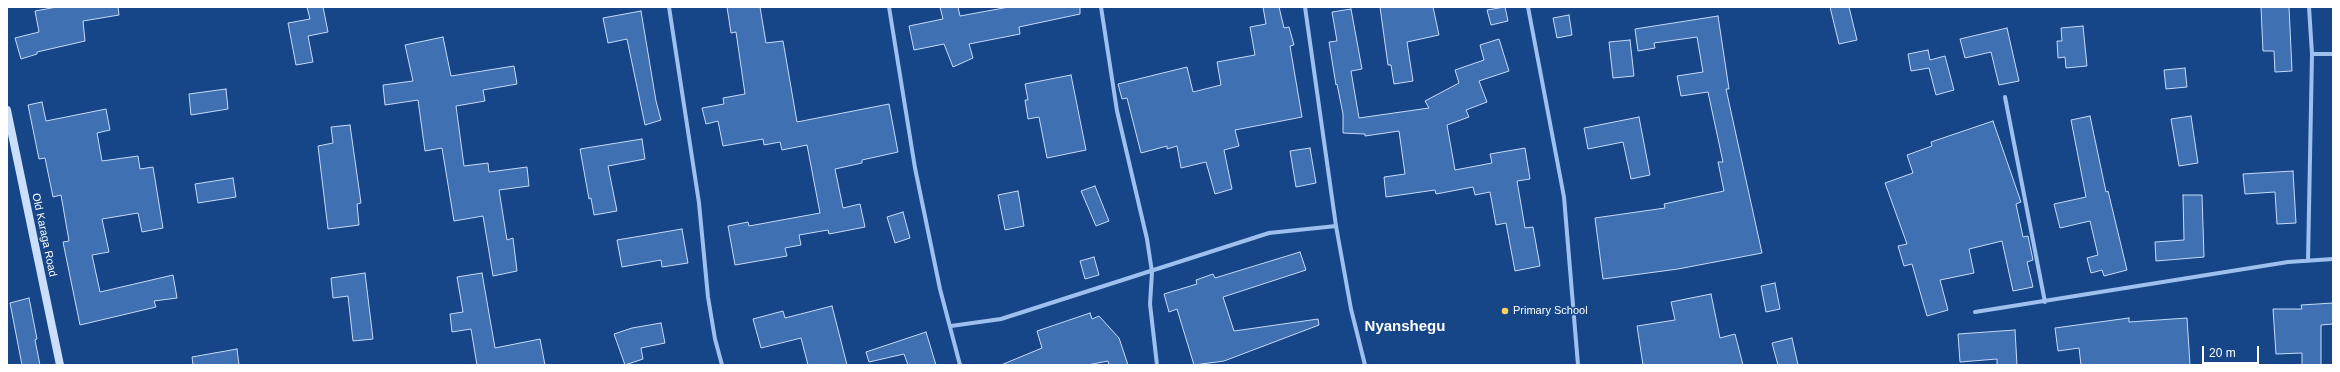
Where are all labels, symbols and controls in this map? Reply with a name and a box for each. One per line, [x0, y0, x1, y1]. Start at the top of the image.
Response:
street label: Old Karaga Road [29, 192, 59, 278]
place label: Primary School [1513, 304, 1588, 318]
marker: Primary School [1500, 306, 1510, 316]
district label: Nyanshegu [1365, 318, 1445, 336]
scale bar [2204, 338, 2261, 364]
text: 20 m [2209, 346, 2236, 360]

